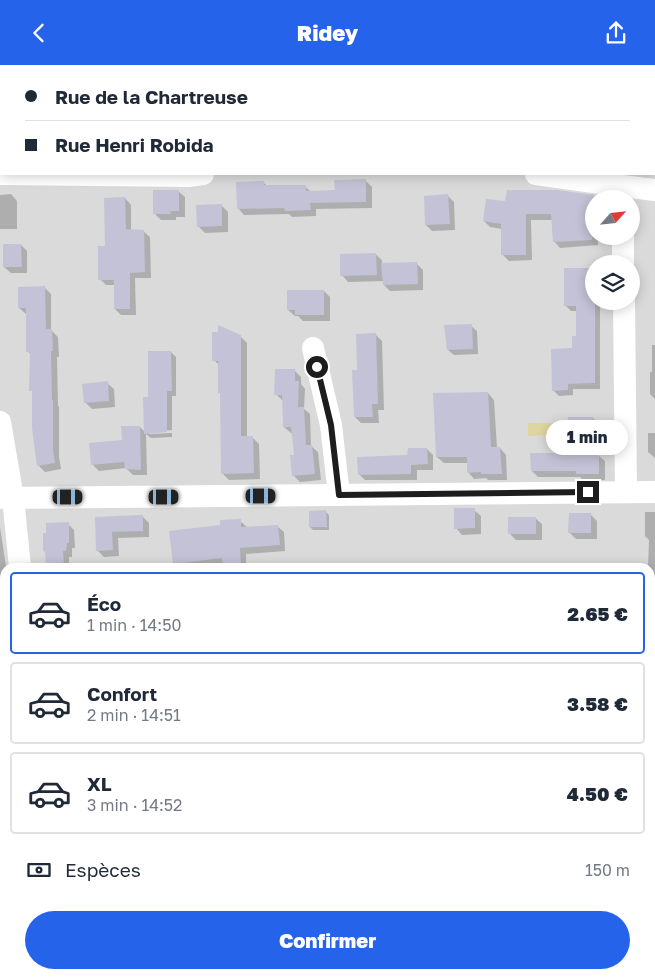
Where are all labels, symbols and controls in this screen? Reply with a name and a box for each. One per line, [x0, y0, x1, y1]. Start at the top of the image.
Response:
icon: back [25, 19, 53, 47]
text: Ridey [297, 19, 358, 46]
icon: share [602, 19, 630, 47]
text: Rue de la Chartreuse [55, 85, 248, 108]
text: Rue Henri Robida [55, 133, 214, 156]
north arrow [585, 190, 640, 245]
map controls [585, 190, 640, 310]
button: layers [585, 255, 640, 310]
route start [306, 356, 328, 378]
callout: 1 min [547, 419, 629, 455]
text: 1 min [567, 427, 607, 447]
route end [577, 481, 599, 503]
car [246, 489, 276, 504]
car [53, 490, 83, 505]
car [149, 490, 179, 505]
icon: car [27, 591, 72, 636]
text: Éco [87, 592, 121, 615]
text: 2.65 € [567, 602, 628, 625]
text: 1 min · 14:50 [87, 615, 181, 635]
icon: car [27, 681, 72, 726]
text: Confort [87, 682, 157, 705]
text: 3.58 € [567, 692, 628, 715]
text: 2 min · 14:51 [87, 705, 181, 725]
icon: car [27, 771, 72, 816]
text: XL [87, 772, 112, 795]
text: 4.50 € [567, 782, 628, 805]
text: 3 min · 14:52 [87, 795, 182, 815]
icon: cash [25, 856, 53, 884]
text: Espèces [65, 858, 141, 881]
text: 150 m [585, 860, 630, 880]
button: Confirmer [25, 911, 630, 969]

